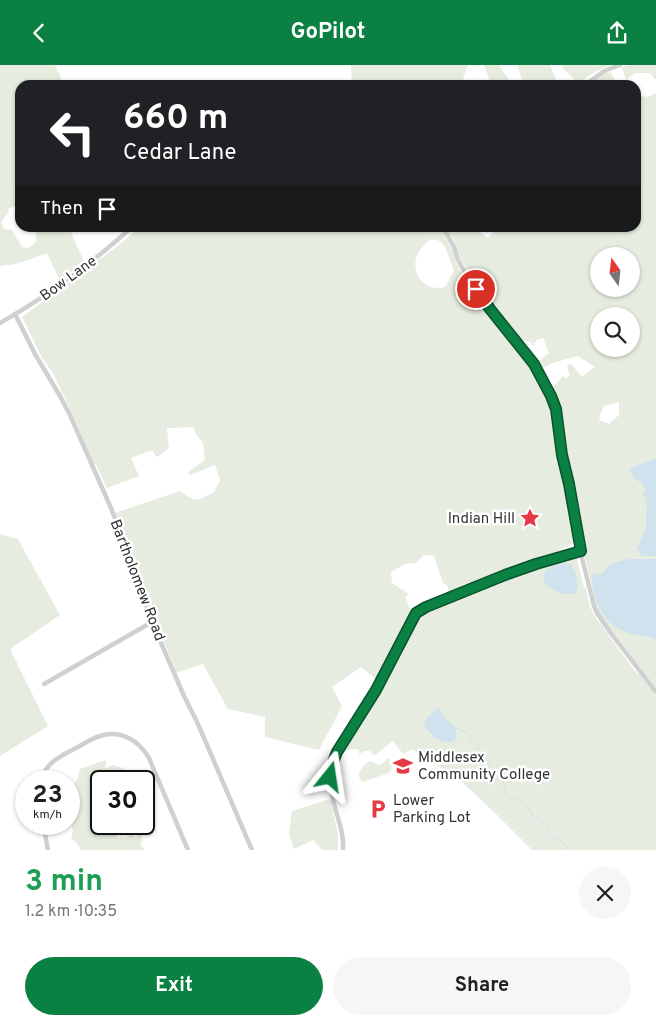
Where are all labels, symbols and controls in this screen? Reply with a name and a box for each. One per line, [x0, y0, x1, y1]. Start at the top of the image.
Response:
icon: back [25, 19, 53, 47]
text: GoPilot [290, 19, 366, 46]
icon: share [603, 19, 631, 47]
text: 660 m [123, 97, 228, 141]
icon: left [40, 100, 105, 165]
text: Cedar Lane [123, 140, 236, 167]
icon: arrive [93, 195, 121, 223]
text: Then [40, 197, 83, 221]
north arrow [590, 247, 640, 297]
map controls [590, 247, 640, 357]
street label: Bow Lane [37, 252, 101, 306]
pin [455, 268, 497, 310]
icon: arrive [462, 275, 490, 303]
button: search [590, 307, 640, 357]
place icon: Indian Hill [519, 507, 541, 529]
place label: Indian Hill [448, 510, 515, 529]
street label: Bartholomew Road [105, 517, 169, 644]
place label: Middlesex Community College [418, 749, 550, 785]
position arrow [303, 750, 355, 802]
school or university icon: Middlesex Community College [392, 755, 414, 777]
speed limit sign: 30 [90, 770, 155, 835]
text: 23 [32, 780, 63, 812]
place label: Lower Parking Lot [393, 792, 471, 828]
parking icon: Lower Parking Lot [367, 798, 389, 820]
text: km/h [33, 807, 62, 823]
text: 3 min [25, 864, 103, 901]
button: close [579, 867, 631, 919]
text: 1.2 km · 10:35 [25, 902, 117, 922]
button: Exit [25, 957, 323, 1015]
button: Share [333, 957, 631, 1015]

